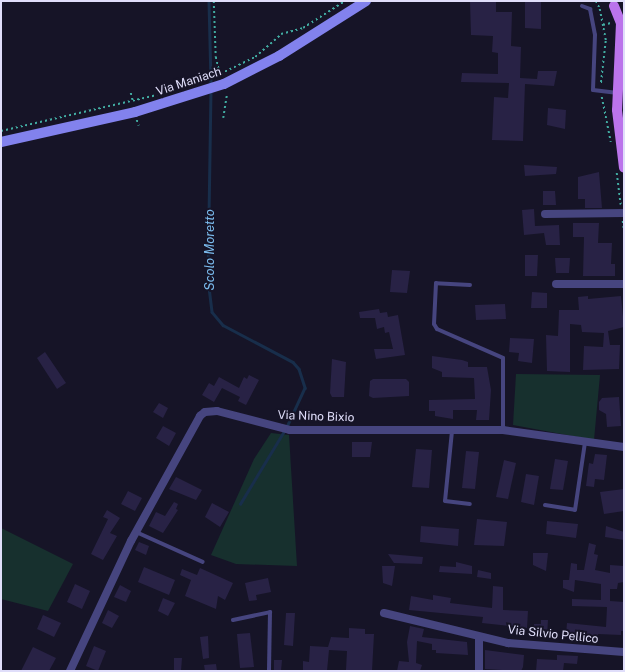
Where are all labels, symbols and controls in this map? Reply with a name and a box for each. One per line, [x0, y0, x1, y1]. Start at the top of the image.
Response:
street label: Via Maniach [155, 65, 223, 99]
water label: Scolo Moretto [202, 209, 218, 291]
street label: Via Nino Bixio [277, 408, 355, 426]
street label: Via Silvio Pellico [507, 623, 599, 647]

